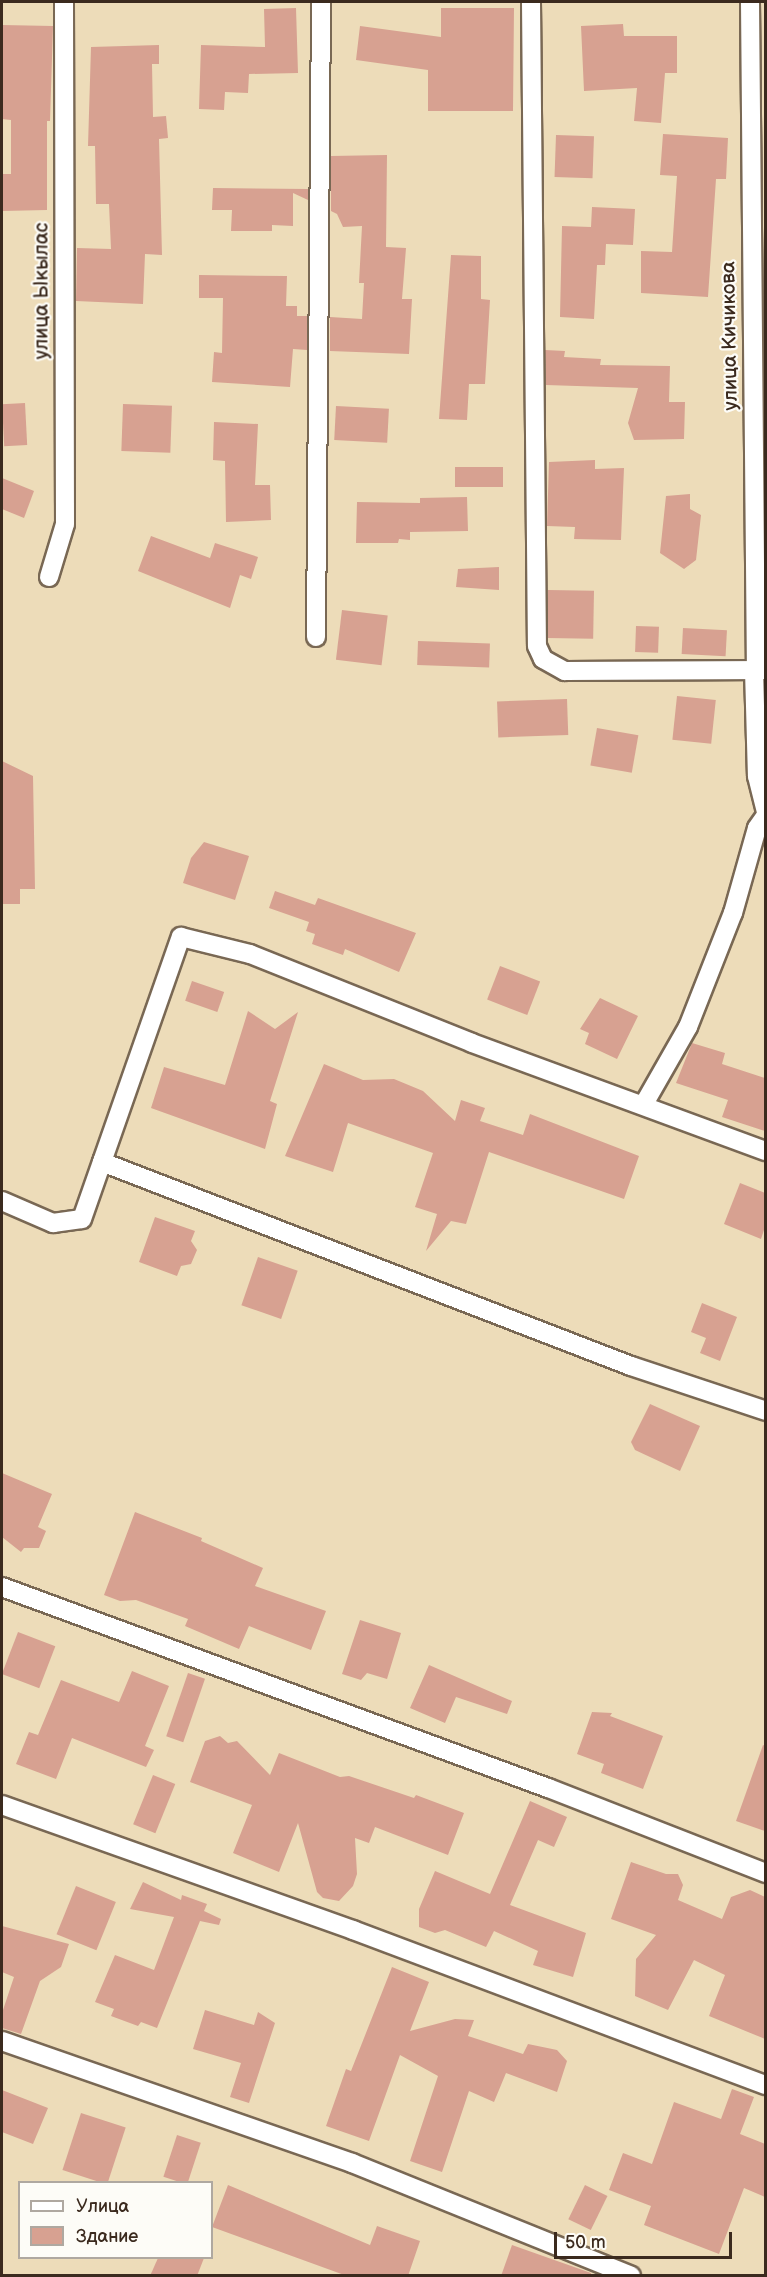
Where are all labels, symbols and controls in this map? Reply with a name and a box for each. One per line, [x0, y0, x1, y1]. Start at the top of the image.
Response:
street label: улица Ыкылас [30, 223, 54, 359]
street label: улица Кичикова [717, 261, 743, 411]
legend [18, 2181, 213, 2259]
text: Улица [76, 2196, 129, 2217]
scale bar [557, 2220, 736, 2258]
text: Здание [76, 2226, 138, 2247]
text: 50 m [565, 2232, 606, 2253]

